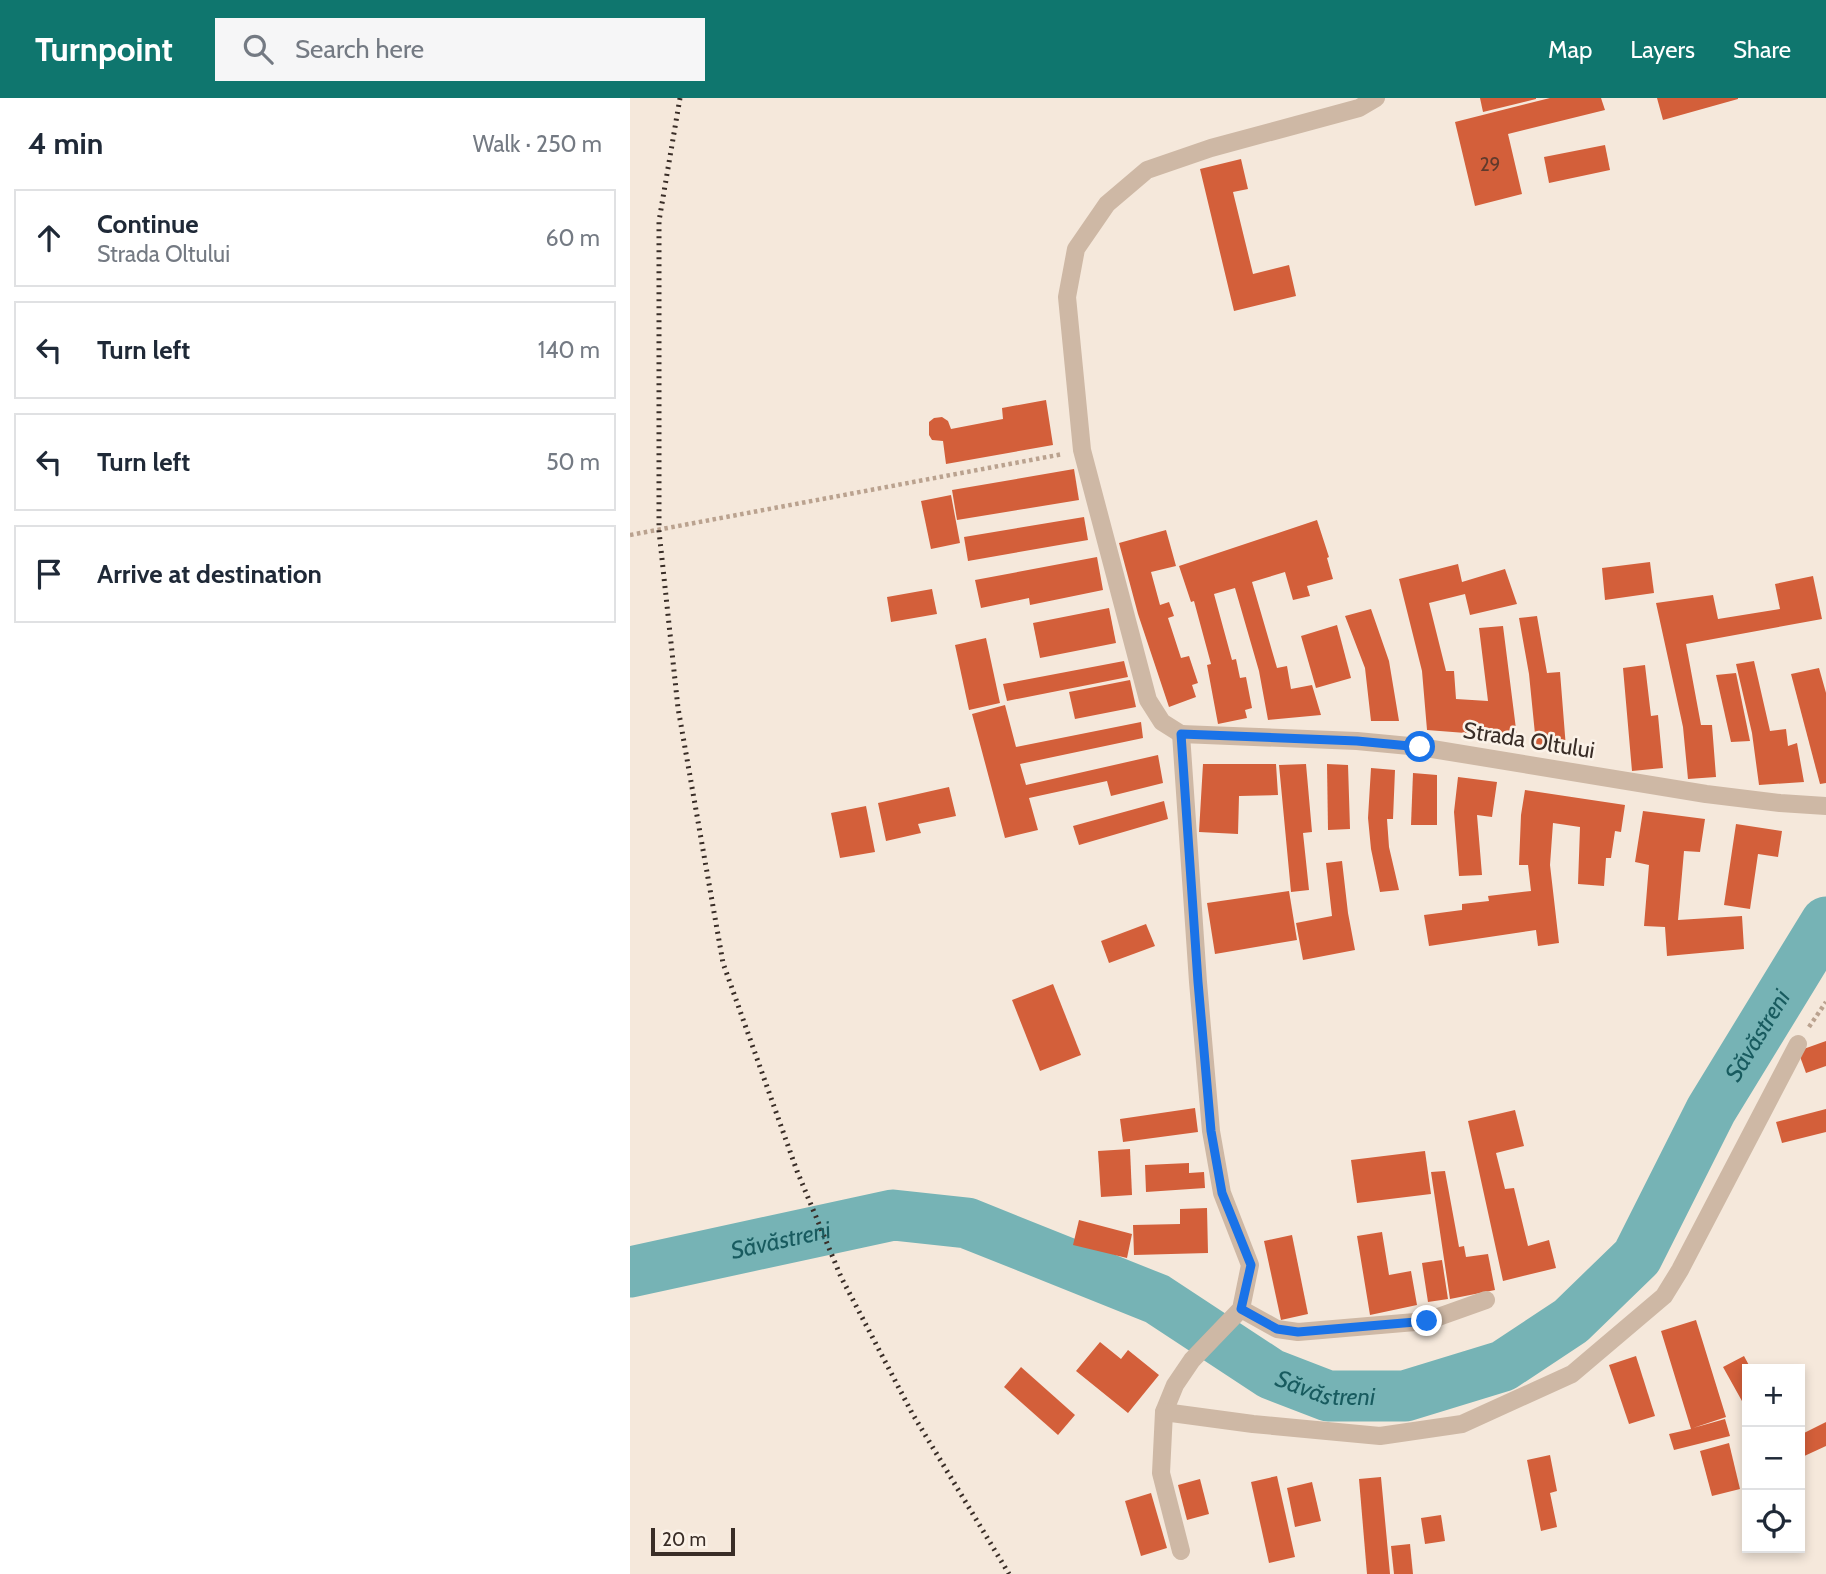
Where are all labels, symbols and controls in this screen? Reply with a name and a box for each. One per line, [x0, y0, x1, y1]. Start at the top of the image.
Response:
search box [215, 18, 705, 81]
text: Turnpoint [35, 29, 173, 69]
icon: search [239, 30, 277, 68]
text: Search here [295, 33, 424, 65]
text: Map [1548, 35, 1592, 64]
text: Layers [1630, 35, 1695, 64]
text: Share [1733, 35, 1791, 64]
text: 4 min [28, 125, 103, 162]
text: Walk · 250 m [473, 130, 602, 158]
house number: 29 [1480, 153, 1500, 176]
text: Continue [97, 208, 199, 240]
icon: ahead [30, 219, 68, 257]
text: 60 m [546, 224, 600, 252]
text: Strada Oltului [97, 240, 230, 268]
icon: left [30, 331, 68, 369]
text: Turn left [97, 334, 190, 366]
text: 140 m [538, 336, 600, 364]
icon: left [30, 443, 68, 481]
text: Turn left [97, 446, 190, 478]
text: 50 m [546, 448, 600, 476]
icon: arrive [30, 555, 68, 593]
text: Arrive at destination [97, 558, 322, 590]
street label: Strada Oltului [1461, 716, 1597, 764]
route start [1404, 731, 1435, 762]
water label: Săvăstreni [1718, 983, 1796, 1086]
water label: Săvăstreni [728, 1214, 834, 1264]
route end [1411, 1305, 1442, 1336]
water label: Săvăstreni [1272, 1363, 1376, 1411]
map controls [1742, 1364, 1805, 1553]
button: + [1742, 1364, 1805, 1427]
button: − [1742, 1427, 1805, 1490]
button: locate [1742, 1490, 1805, 1553]
scale bar [651, 1525, 735, 1557]
text: 20 m [662, 1528, 706, 1551]

